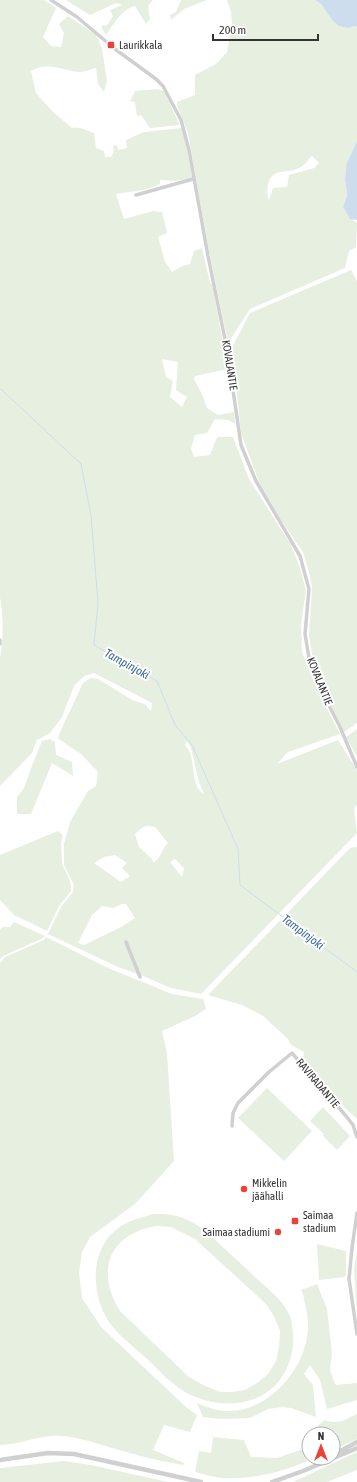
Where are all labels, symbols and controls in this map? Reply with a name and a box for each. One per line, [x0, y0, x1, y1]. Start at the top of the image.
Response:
scale bar [213, 16, 318, 42]
text: 200 m [219, 23, 246, 37]
place label: Laurikkala [119, 39, 162, 51]
marker: Laurikkala [106, 40, 116, 50]
street label: KOVALANTIE [220, 339, 240, 391]
water label: Tampinjoki [102, 646, 152, 682]
street label: KOVALANTIE [305, 655, 335, 707]
water label: Tampinjoki [279, 912, 327, 953]
street label: RAVIRADANTIE [294, 1056, 342, 1110]
place label: Mikkelin jäähalli [251, 1177, 287, 1202]
marker: Mikkelin jäähalli [239, 1184, 249, 1194]
place label: Saimaa stadium [303, 1209, 336, 1234]
marker: Saimaa stadium [290, 1216, 300, 1226]
place label: Saimaa stadiumi [202, 1226, 270, 1238]
marker: Saimaa stadiumi [273, 1227, 283, 1237]
north arrow [301, 1426, 341, 1466]
text: N [318, 1430, 324, 1442]

